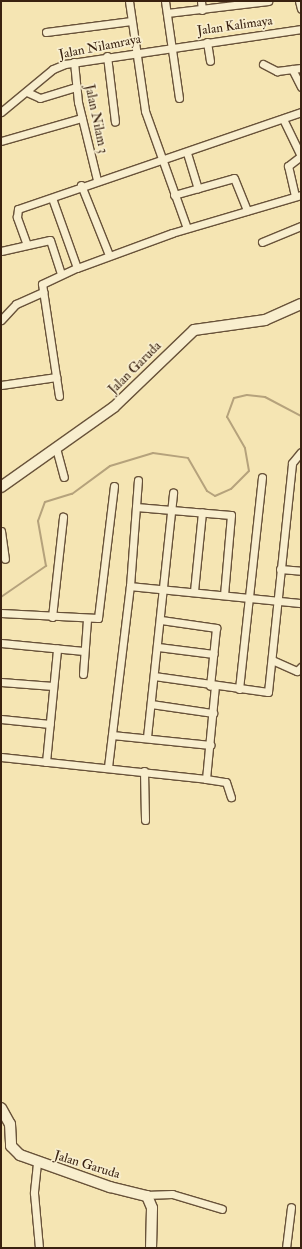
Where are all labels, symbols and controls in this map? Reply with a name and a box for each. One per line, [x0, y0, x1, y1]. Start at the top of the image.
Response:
street label: Jalan Kalimaya [196, 13, 274, 39]
street label: Jalan Nilamraya [58, 31, 142, 63]
street label: Jalan Nilam 3 [81, 83, 111, 155]
street label: Jalan Garuda [105, 338, 165, 398]
street label: Jalan Garuda [52, 1148, 122, 1182]

